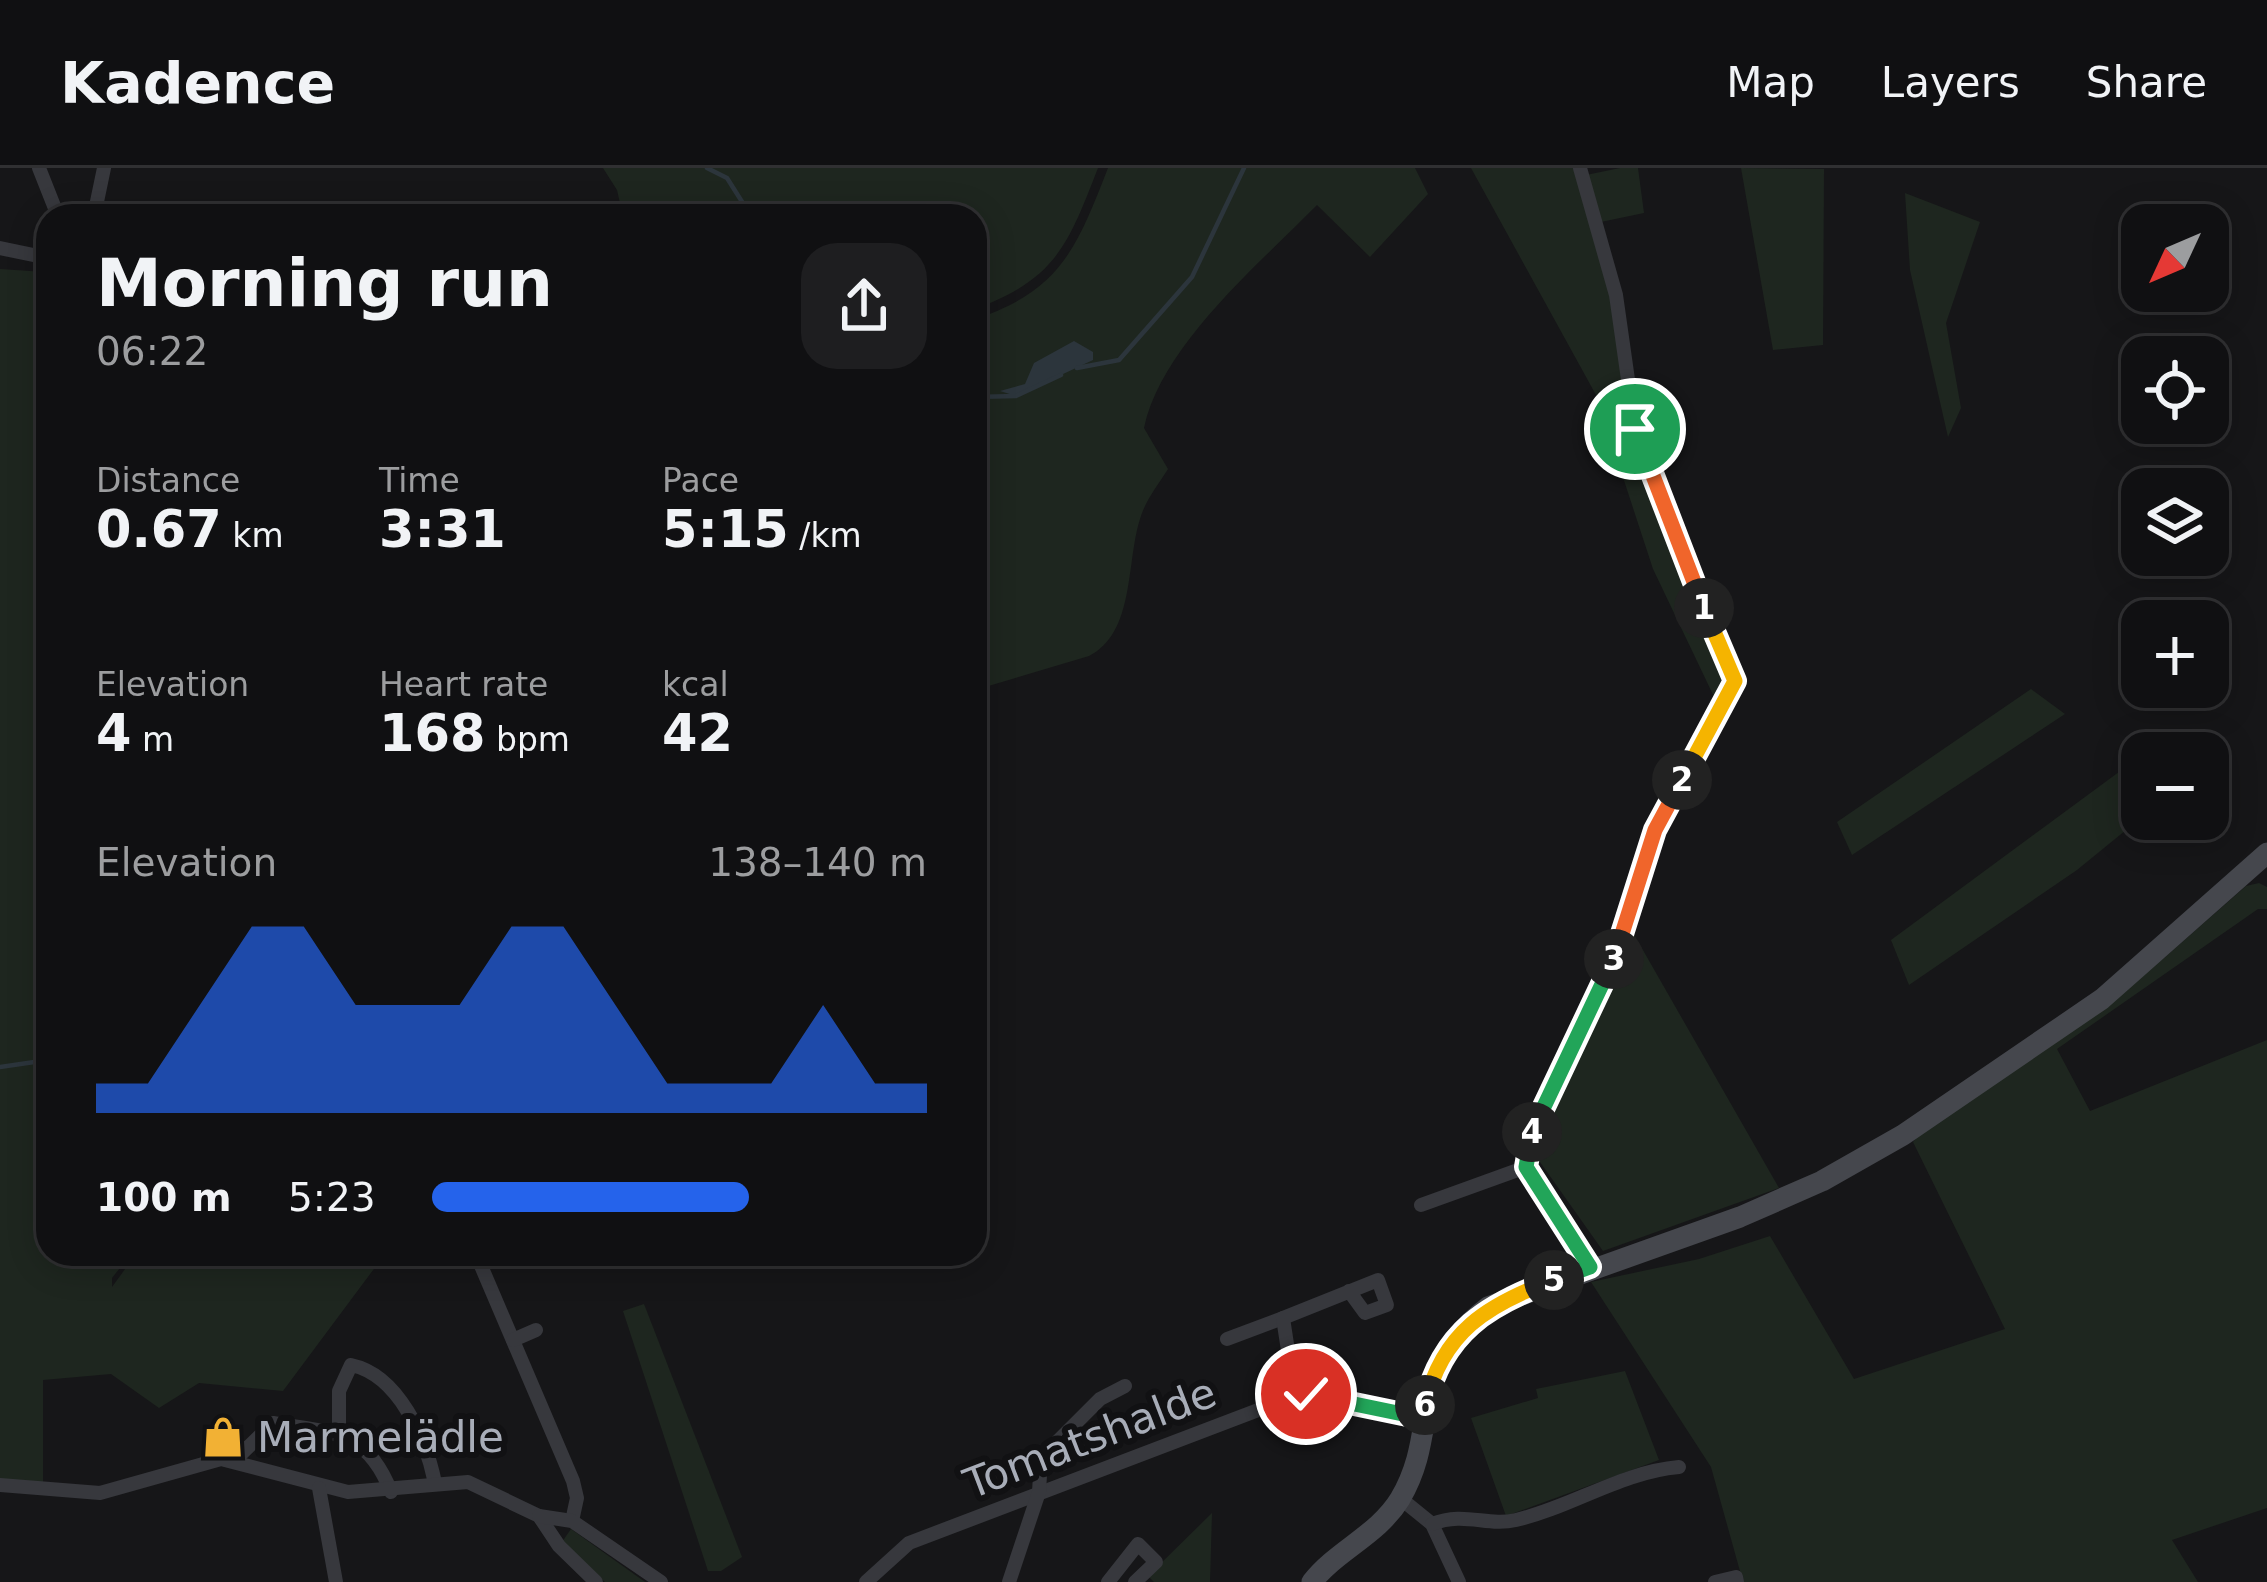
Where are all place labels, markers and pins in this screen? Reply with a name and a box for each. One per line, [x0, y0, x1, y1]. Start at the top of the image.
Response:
pin [1584, 378, 1686, 480]
pin: 1 [1674, 578, 1734, 638]
pin: 2 [1652, 750, 1712, 810]
pin: 3 [1584, 929, 1644, 989]
pin: 4 [1502, 1102, 1562, 1162]
pin: 5 [1524, 1250, 1584, 1310]
pin [1255, 1343, 1357, 1445]
pin: 6 [1395, 1375, 1455, 1435]
place label: Marmelädle [257, 1413, 504, 1462]
shop icon: Marmelädle [200, 1414, 246, 1460]

